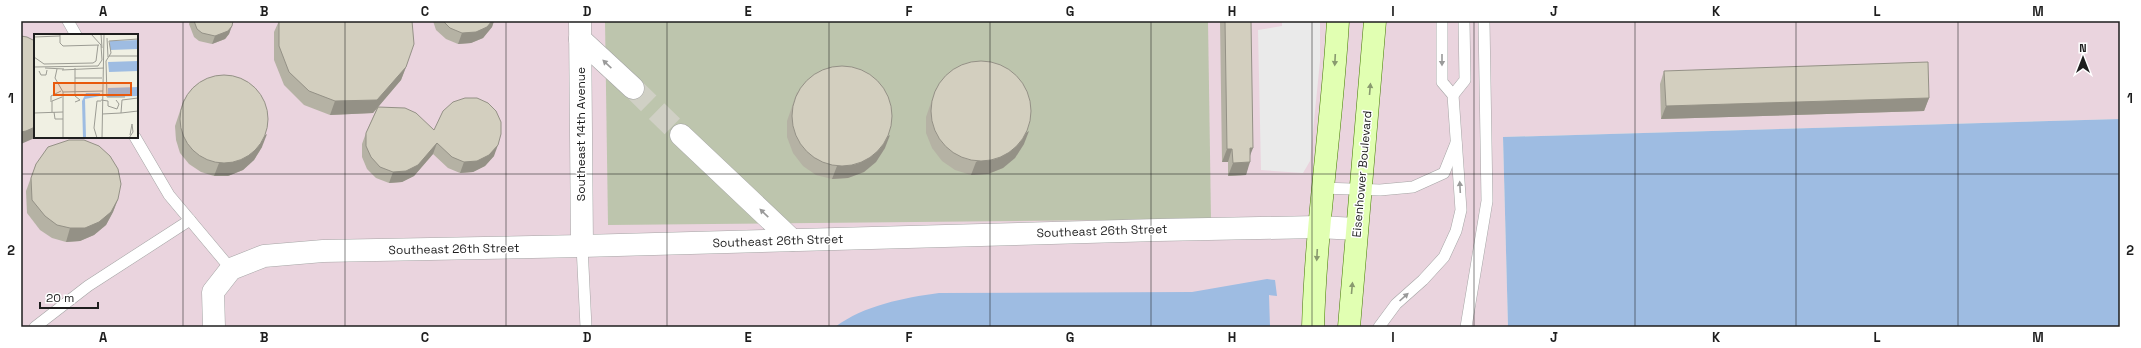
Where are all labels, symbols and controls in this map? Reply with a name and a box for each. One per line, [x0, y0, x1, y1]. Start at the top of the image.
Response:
text: A [99, 3, 108, 20]
text: B [260, 3, 269, 20]
text: C [421, 3, 429, 20]
text: D [583, 3, 592, 20]
text: E [744, 3, 752, 20]
text: F [906, 3, 913, 20]
text: G [1066, 3, 1074, 20]
text: H [1228, 3, 1236, 20]
text: I [1391, 3, 1395, 20]
text: J [1550, 3, 1558, 20]
text: K [1712, 3, 1721, 20]
text: L [1873, 3, 1881, 20]
text: M [2032, 3, 2044, 20]
inset map [34, 34, 138, 138]
north arrow [2063, 38, 2103, 78]
text: N [2079, 41, 2087, 55]
one-way arrow [1332, 54, 1339, 66]
one-way arrow [1439, 54, 1445, 67]
one-way arrow [601, 59, 612, 68]
street label: Southeast 14th Avenue [573, 67, 589, 201]
one-way arrow [1366, 83, 1373, 95]
text: 1 [8, 90, 14, 107]
text: 1 [2127, 90, 2133, 107]
street label: Eisenhower Boulevard [1348, 110, 1376, 238]
one-way arrow [1456, 181, 1463, 193]
one-way arrow [759, 209, 769, 218]
street label: Southeast 26th Street [1036, 221, 1168, 241]
street label: Southeast 26th Street [712, 231, 844, 251]
street label: Southeast 26th Street [388, 240, 520, 258]
text: 2 [7, 242, 15, 259]
text: 2 [2126, 242, 2134, 259]
one-way arrow [1314, 249, 1320, 262]
one-way arrow [1349, 282, 1355, 294]
scale bar [40, 284, 98, 310]
text: 20 m [46, 290, 74, 306]
one-way arrow [1400, 293, 1409, 302]
text: A [99, 329, 108, 346]
text: B [260, 329, 269, 346]
text: C [421, 329, 429, 346]
text: D [583, 329, 592, 346]
text: E [744, 329, 752, 346]
text: F [906, 329, 913, 346]
text: G [1066, 329, 1074, 346]
text: H [1228, 329, 1236, 346]
text: I [1391, 329, 1395, 346]
text: J [1550, 329, 1558, 346]
text: K [1712, 329, 1721, 346]
text: L [1873, 329, 1881, 346]
text: M [2032, 329, 2044, 346]

